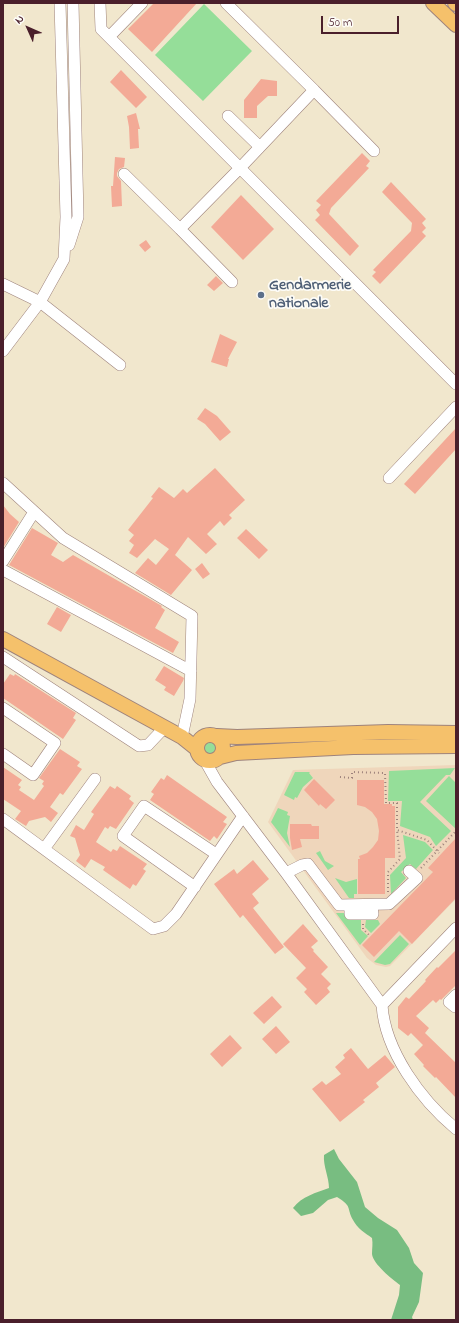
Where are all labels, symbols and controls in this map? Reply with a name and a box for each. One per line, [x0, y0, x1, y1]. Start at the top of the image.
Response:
north arrow [8, 8, 48, 48]
scale bar [323, 8, 401, 34]
text: N [11, 11, 28, 28]
text: 50 m [328, 14, 352, 32]
place label: Gendarmerie nationale [269, 276, 351, 314]
marker: Gendarmerie nationale [256, 290, 266, 300]

